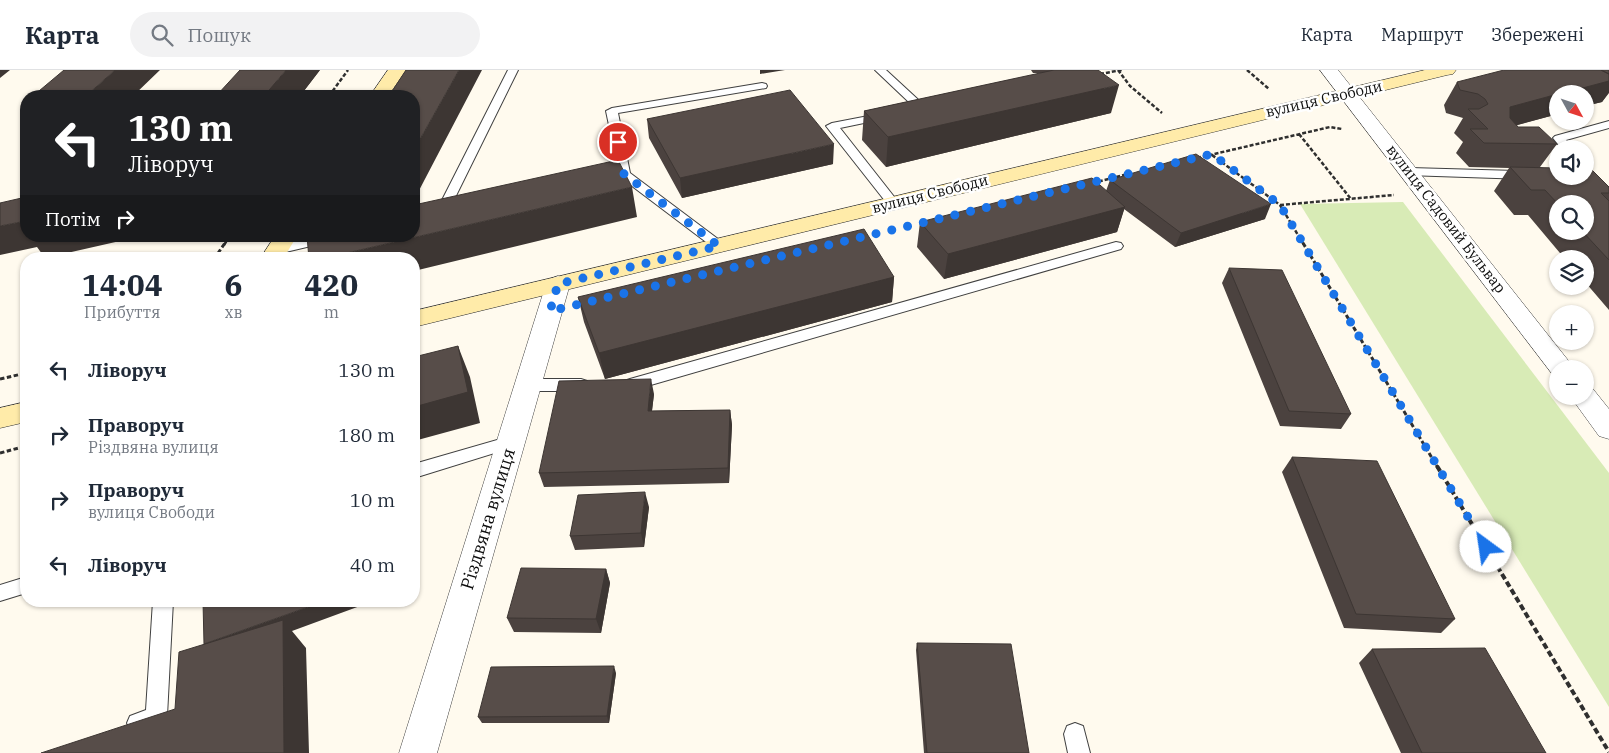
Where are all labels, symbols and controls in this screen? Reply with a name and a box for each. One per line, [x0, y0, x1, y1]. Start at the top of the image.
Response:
search box [130, 12, 480, 57]
text: Карта [25, 19, 100, 51]
icon: search [148, 21, 176, 49]
text: Пошук [188, 23, 251, 47]
text: Карта [1301, 23, 1353, 46]
text: Маршрут [1381, 23, 1463, 46]
text: Збережені [1491, 23, 1584, 46]
street label: вулиця Свободи [1264, 76, 1384, 121]
north arrow [1549, 85, 1594, 130]
map controls [1549, 85, 1594, 405]
text: 130 m [128, 105, 233, 151]
icon: left [45, 110, 110, 175]
pin [597, 121, 639, 163]
icon: arrive [604, 128, 632, 156]
button: sound [1549, 140, 1594, 185]
street label: вулиця Садовий Бульвар [1382, 141, 1510, 297]
text: Ліворуч [128, 149, 214, 178]
street label: вулиця Свободи [870, 170, 990, 217]
button: search [1549, 195, 1594, 240]
icon: right [111, 205, 139, 233]
text: Потім [45, 207, 101, 231]
button: layers [1549, 250, 1594, 295]
text: 14:04 [82, 265, 163, 304]
text: 6 [225, 265, 243, 304]
text: 420 [304, 265, 358, 304]
text: Прибуття [84, 302, 161, 322]
text: хв [225, 302, 243, 322]
text: m [324, 302, 339, 322]
button: + [1549, 305, 1594, 350]
icon: left [45, 356, 73, 384]
text: Ліворуч [88, 358, 167, 382]
text: 130 m [338, 358, 395, 382]
button: − [1549, 360, 1594, 405]
text: Праворуч [88, 413, 184, 437]
icon: right [45, 421, 73, 449]
text: 180 m [338, 423, 395, 447]
text: Різдвяна вулиця [88, 437, 219, 457]
street label: Різдвяна вулиця [455, 445, 520, 593]
text: Праворуч [88, 478, 184, 502]
icon: right [45, 486, 73, 514]
text: 10 m [350, 488, 395, 512]
text: вулиця Свободи [88, 502, 215, 522]
position arrow [1459, 520, 1511, 572]
icon: left [45, 551, 73, 579]
text: Ліворуч [88, 553, 167, 577]
text: 40 m [350, 553, 395, 577]

